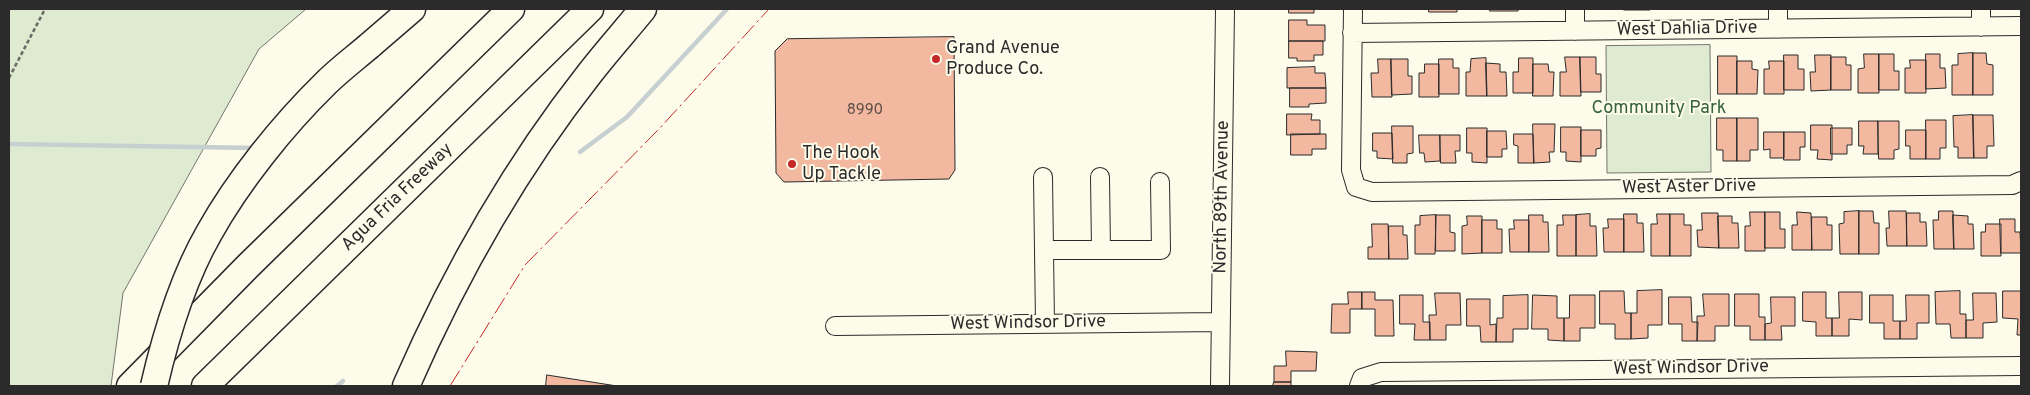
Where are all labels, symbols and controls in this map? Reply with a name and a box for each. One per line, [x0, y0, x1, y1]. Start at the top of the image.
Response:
street label: West Dahlia Drive [1616, 18, 1758, 42]
place label: Grand Avenue Produce Co. [946, 38, 1060, 80]
marker: Grand Avenue Produce Co. [930, 53, 942, 65]
park label: Community Park [1592, 98, 1726, 120]
house number: 8990 [847, 102, 883, 120]
street label: North 89th Avenue [1211, 120, 1235, 274]
street label: Agua Fria Freeway [338, 139, 458, 257]
place label: The Hook Up Tackle [802, 143, 881, 186]
marker: The Hook Up Tackle [786, 158, 798, 170]
street label: West Aster Drive [1622, 176, 1756, 200]
street label: West Windsor Drive [950, 312, 1106, 336]
street label: West Windsor Drive [1613, 357, 1769, 381]

